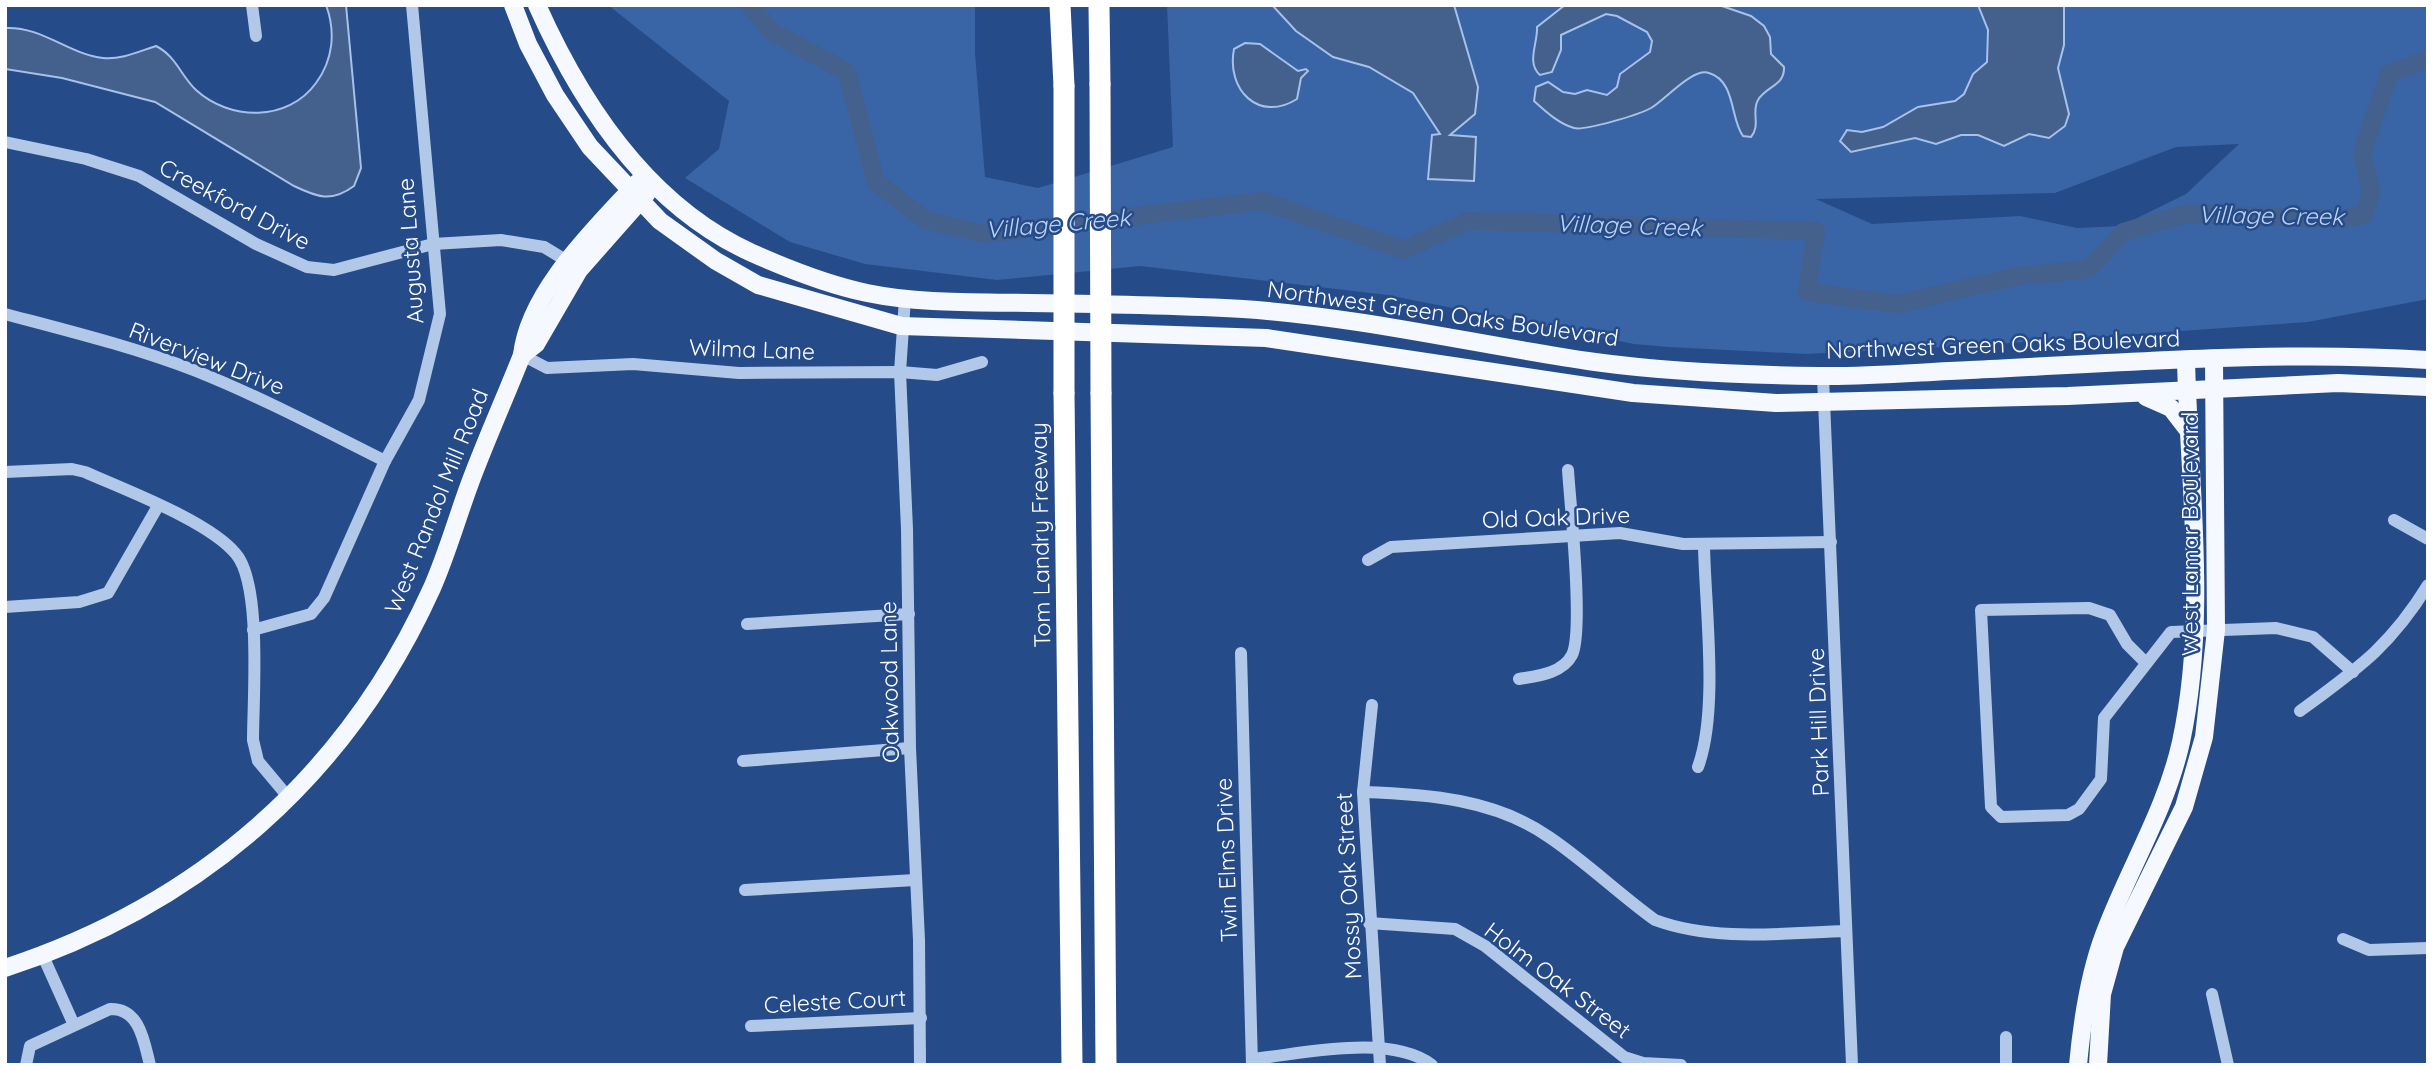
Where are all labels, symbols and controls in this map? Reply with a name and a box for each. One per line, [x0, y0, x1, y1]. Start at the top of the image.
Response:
street label: Creekford Drive [155, 152, 315, 256]
street label: Augusta Lane [390, 177, 430, 325]
water label: Village Creek [2198, 199, 2346, 231]
water label: Village Creek [984, 202, 1134, 244]
water label: Village Creek [1556, 207, 1704, 243]
street label: Northwest Green Oaks Boulevard [1265, 274, 1621, 352]
street label: Riverview Drive [125, 315, 289, 401]
street label: Northwest Green Oaks Boulevard [1825, 323, 2181, 365]
street label: Wilma Lane [688, 332, 816, 366]
street label: West Randol Mill Road [378, 384, 494, 618]
street label: West Lamar Boulevard [2175, 412, 2204, 656]
street label: Tom Landry Freeway [1024, 422, 1056, 648]
street label: Old Oak Drive [1481, 500, 1631, 534]
street label: Oakwood Lane [873, 601, 905, 763]
street label: Park Hill Drive [1801, 647, 1835, 797]
street label: Twin Elms Drive [1209, 777, 1243, 943]
street label: Mossy Oak Street [1329, 792, 1367, 980]
street label: Holm Oak Street [1479, 915, 1637, 1045]
street label: Celeste Court [763, 983, 907, 1019]

